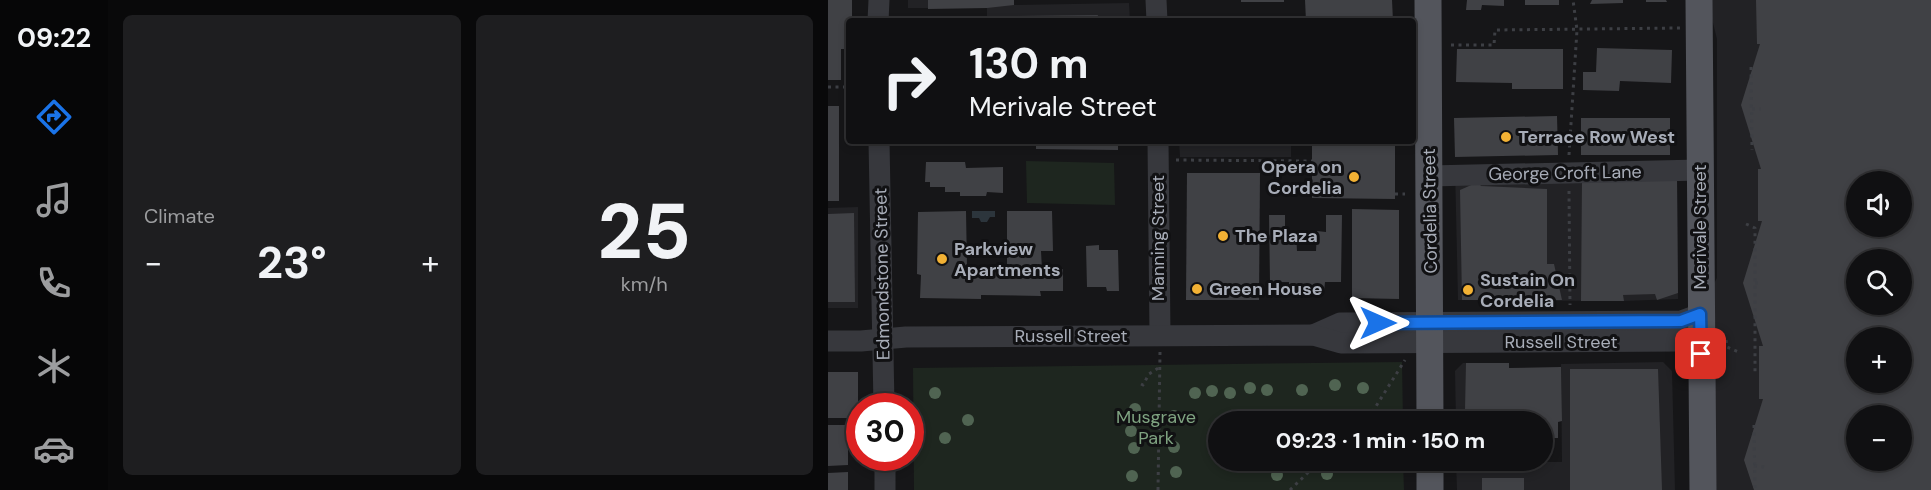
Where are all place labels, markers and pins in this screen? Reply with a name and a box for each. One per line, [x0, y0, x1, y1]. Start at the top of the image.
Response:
place label: Terrace Row West [1518, 125, 1675, 149]
marker: Terrace Row West [1499, 130, 1513, 144]
place label: Opera on Cordelia [1261, 155, 1342, 200]
marker: Opera on Cordelia [1347, 170, 1361, 184]
place label: The Plaza [1235, 224, 1318, 248]
marker: The Plaza [1216, 229, 1230, 243]
place label: Parkview Apartments [954, 237, 1061, 282]
marker: Parkview Apartments [935, 252, 949, 266]
place label: Sustain On Cordelia [1480, 268, 1575, 313]
place label: Green House [1209, 277, 1323, 301]
marker: Green House [1190, 282, 1204, 296]
marker: Sustain On Cordelia [1461, 283, 1475, 297]
pin [1675, 328, 1726, 379]

